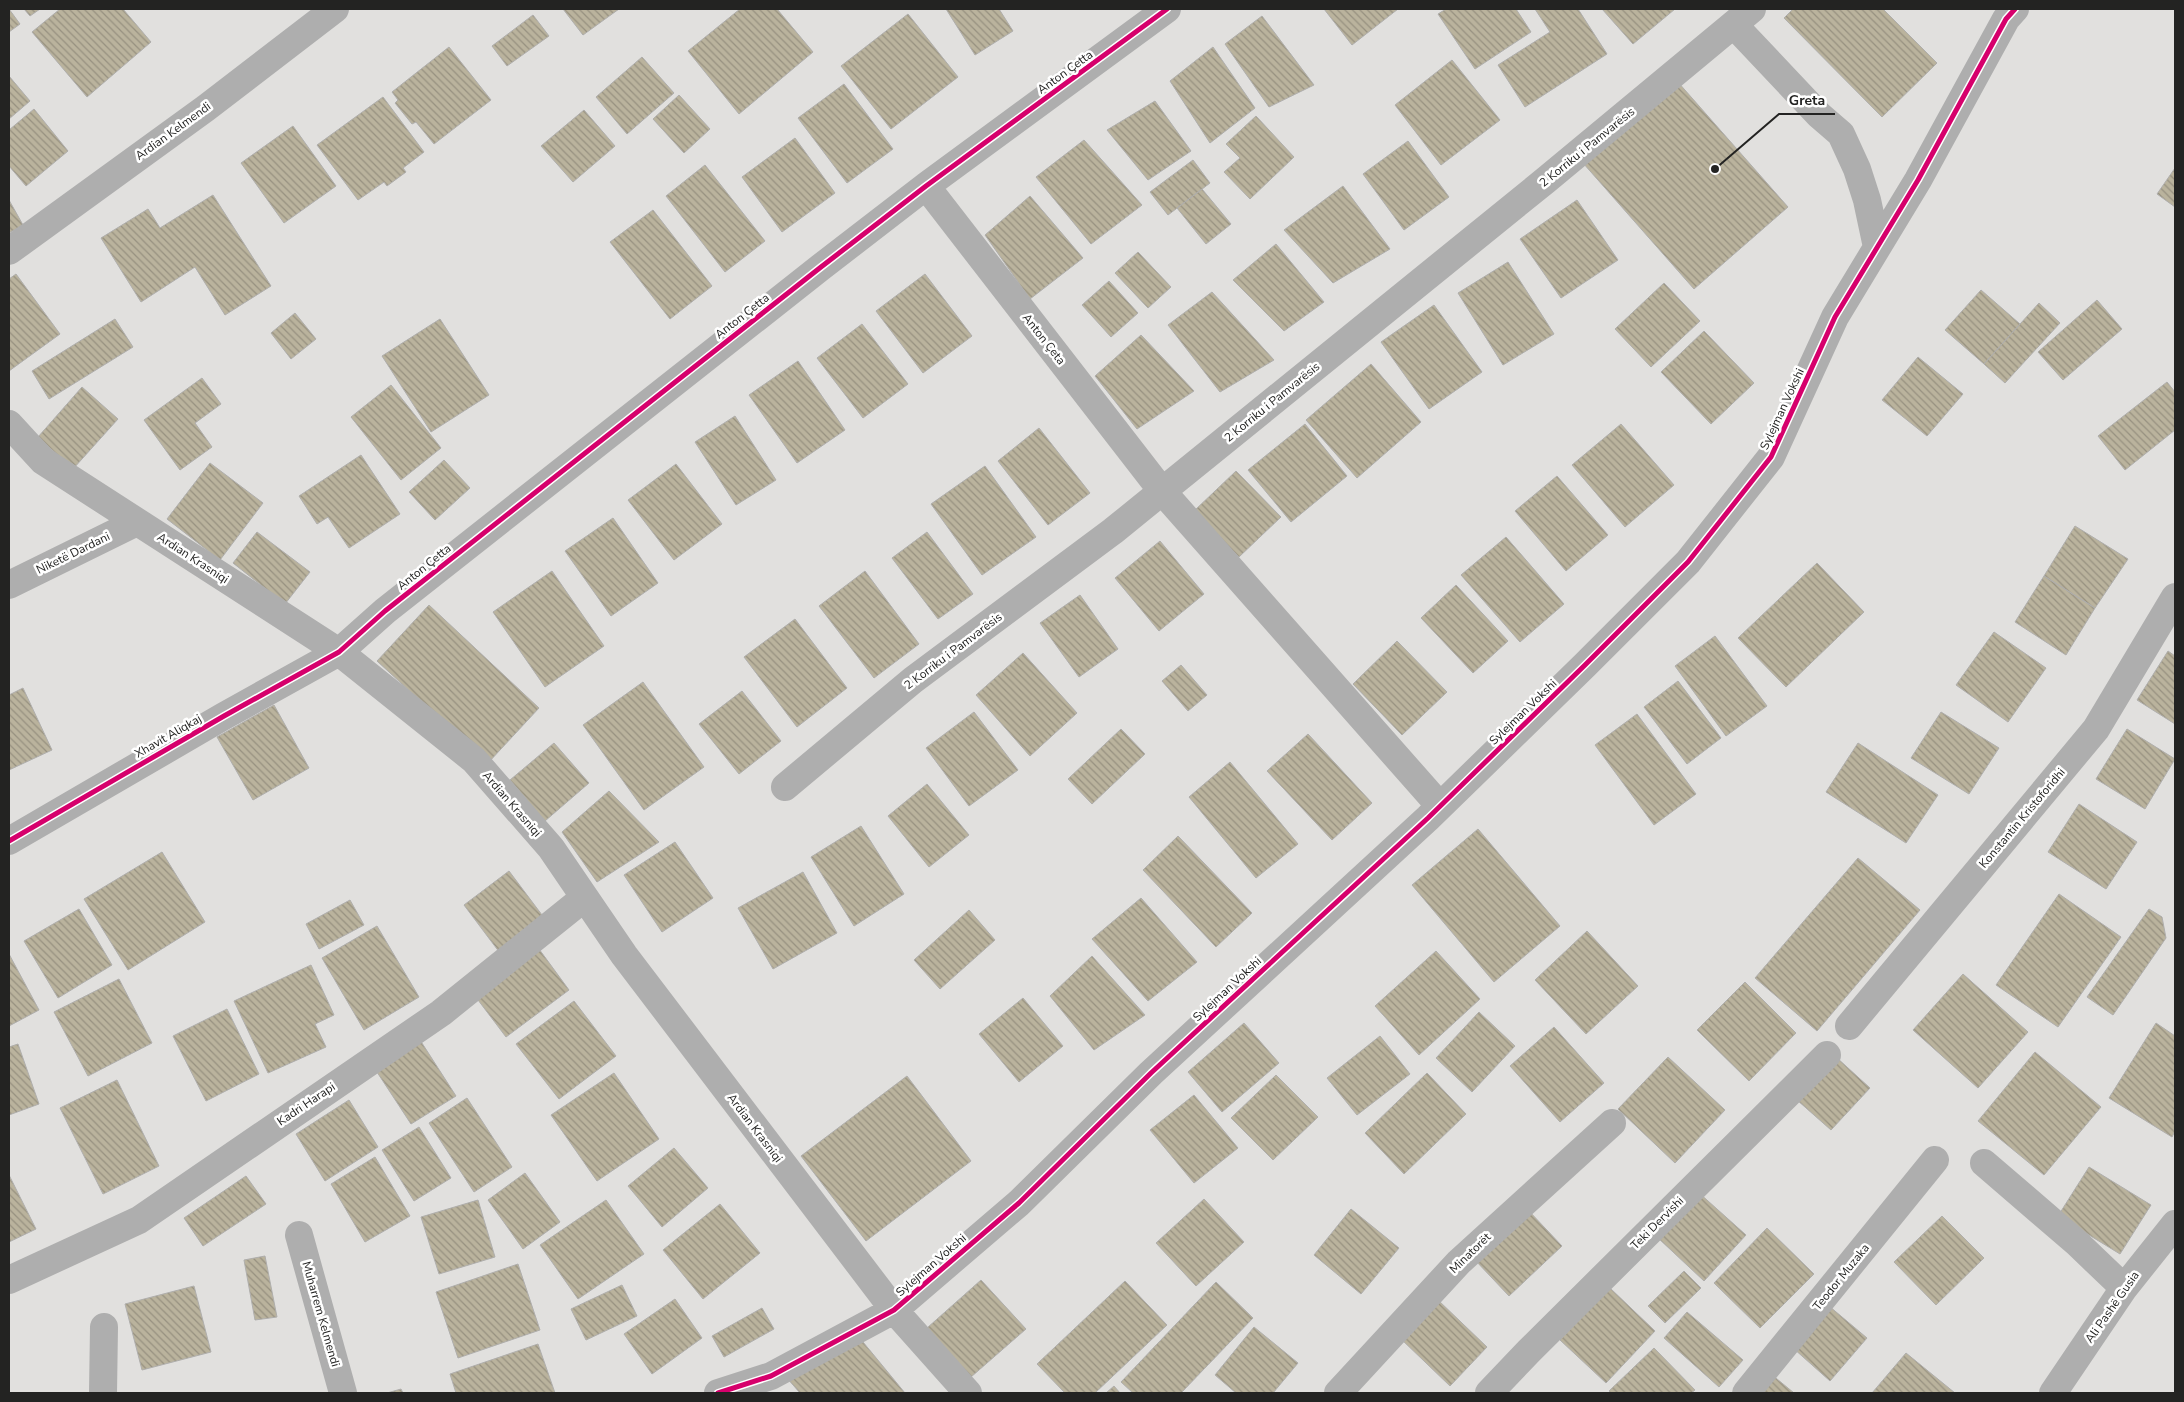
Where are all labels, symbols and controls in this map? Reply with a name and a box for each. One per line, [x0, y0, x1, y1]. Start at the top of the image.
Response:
street label: Anton Çetta [1034, 46, 1096, 98]
callout: Greta [1779, 85, 1835, 114]
text: Greta [1789, 91, 1825, 110]
street label: Ardian Kelmendi [132, 98, 214, 164]
street label: 2 Korriku i Pamvarësis [1536, 103, 1638, 191]
street label: Anton Çetta [711, 290, 773, 342]
street label: Anton Çeta [1019, 310, 1069, 368]
street label: 2 Korriku i Pamvarësis [1221, 358, 1323, 446]
street label: Sylejman Vokshi [1756, 366, 1808, 452]
street label: Niketë Dardani [34, 528, 112, 578]
street label: Ardian Krasniqi [154, 529, 232, 587]
street label: Anton Çetta [394, 540, 454, 594]
street label: 2 Korriku i Pamvarësis [901, 609, 1005, 693]
street label: Sylejman Vokshi [1486, 676, 1560, 748]
street label: Xhavit Aliqkaj [132, 710, 204, 762]
street label: Konstantin Kristoforidhi [1975, 765, 2069, 871]
street label: Ardian Krasniqi [479, 768, 545, 840]
street label: Sylejman Vokshi [1189, 953, 1265, 1025]
street label: Kadri Harapi [274, 1079, 338, 1129]
street label: Ardian Krasniqi [724, 1090, 786, 1166]
street label: Teki Dervishi [1627, 1193, 1687, 1253]
street label: Minatorët [1446, 1229, 1495, 1277]
street label: Sylejman Vokshi [892, 1230, 970, 1300]
street label: Teodor Muzaka [1809, 1240, 1873, 1314]
street label: Muharrem Kelmendi [298, 1259, 344, 1369]
street label: Ali Pashë Gusia [2081, 1268, 2143, 1346]

